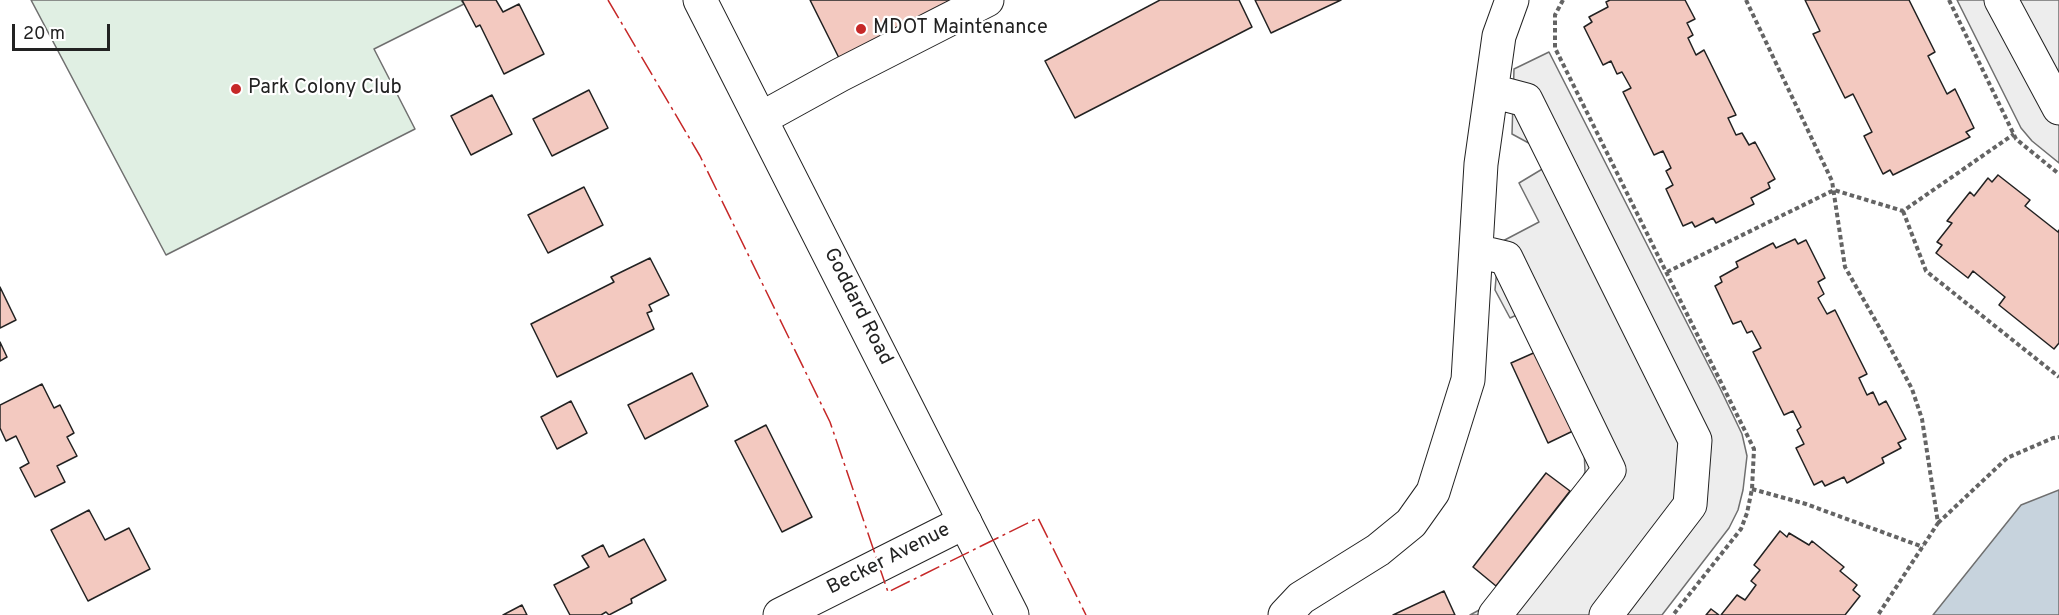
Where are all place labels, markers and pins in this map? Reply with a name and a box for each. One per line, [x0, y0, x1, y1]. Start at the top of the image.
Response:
place label: MDOT Maintenance [873, 17, 1048, 41]
marker: MDOT Maintenance [854, 22, 868, 36]
place label: Park Colony Club [248, 77, 402, 101]
marker: Park Colony Club [229, 82, 243, 96]

